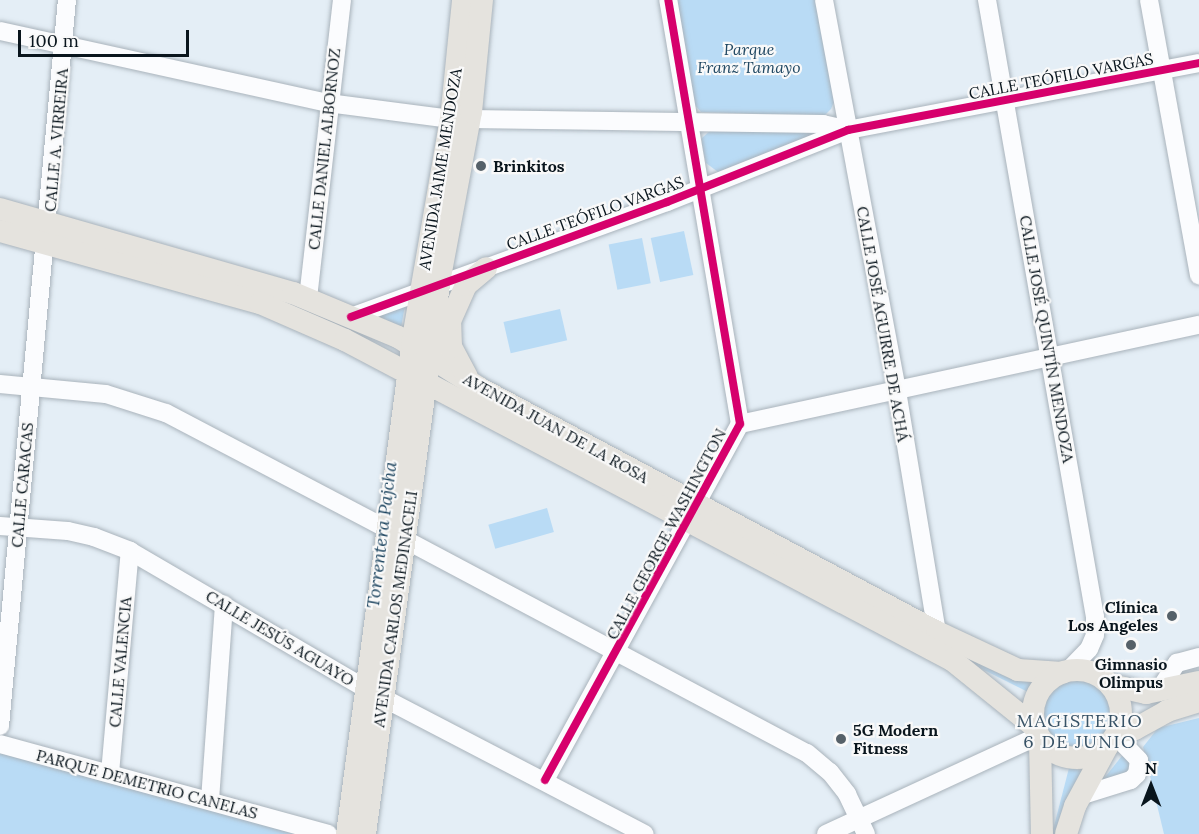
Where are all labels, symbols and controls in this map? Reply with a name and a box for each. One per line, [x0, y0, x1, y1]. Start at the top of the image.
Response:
scale bar [21, 18, 192, 56]
text: 100 m [29, 29, 79, 52]
park label: Parque Franz Tamayo [697, 39, 801, 77]
street label: CALLE DANIEL ALBORNOZ [304, 47, 344, 251]
street label: CALLE TEÓFILO VARGAS [967, 49, 1155, 103]
street label: CALLE A. VIRREIRA [40, 67, 72, 213]
street label: AVENIDA JAIME MENDOZA [415, 67, 465, 271]
place label: Brinkitos [493, 156, 565, 176]
marker: Brinkitos [474, 159, 488, 173]
street label: CALLE TEÓFILO VARGAS [504, 172, 686, 254]
street label: CALLE JOSÉ AGUIRRE DE ACHÁ [853, 205, 913, 443]
street label: CALLE JOSÉ QUINTÍN MENDOZA [1016, 214, 1078, 464]
street label: AVENIDA JUAN DE LA ROSA [460, 369, 652, 487]
street label: CALLE CARACAS [7, 422, 37, 548]
street label: CALLE GEORGE WASHINGTON [602, 425, 730, 643]
water label: Torrentera Pajcha [362, 460, 402, 610]
street label: AVENIDA CARLOS MEDINACELI [369, 489, 421, 729]
street label: CALLE JESÚS AGUAYO [202, 586, 358, 690]
street label: CALLE VALENCIA [105, 596, 135, 728]
place label: Clínica Los Angeles [1068, 597, 1158, 635]
marker: Clínica Los Angeles [1163, 607, 1181, 625]
marker: Gimnasio Olimpus [1124, 638, 1138, 652]
place label: Gimnasio Olimpus [1095, 654, 1167, 692]
district label: MAGISTERIO 6 DE JUNIO [1017, 711, 1143, 754]
place label: 5G Modern Fitness [853, 720, 938, 758]
marker: 5G Modern Fitness [834, 732, 848, 746]
street label: PARQUE DEMETRIO CANELAS [34, 745, 260, 823]
north arrow [1121, 756, 1181, 816]
text: N [1145, 758, 1157, 778]

